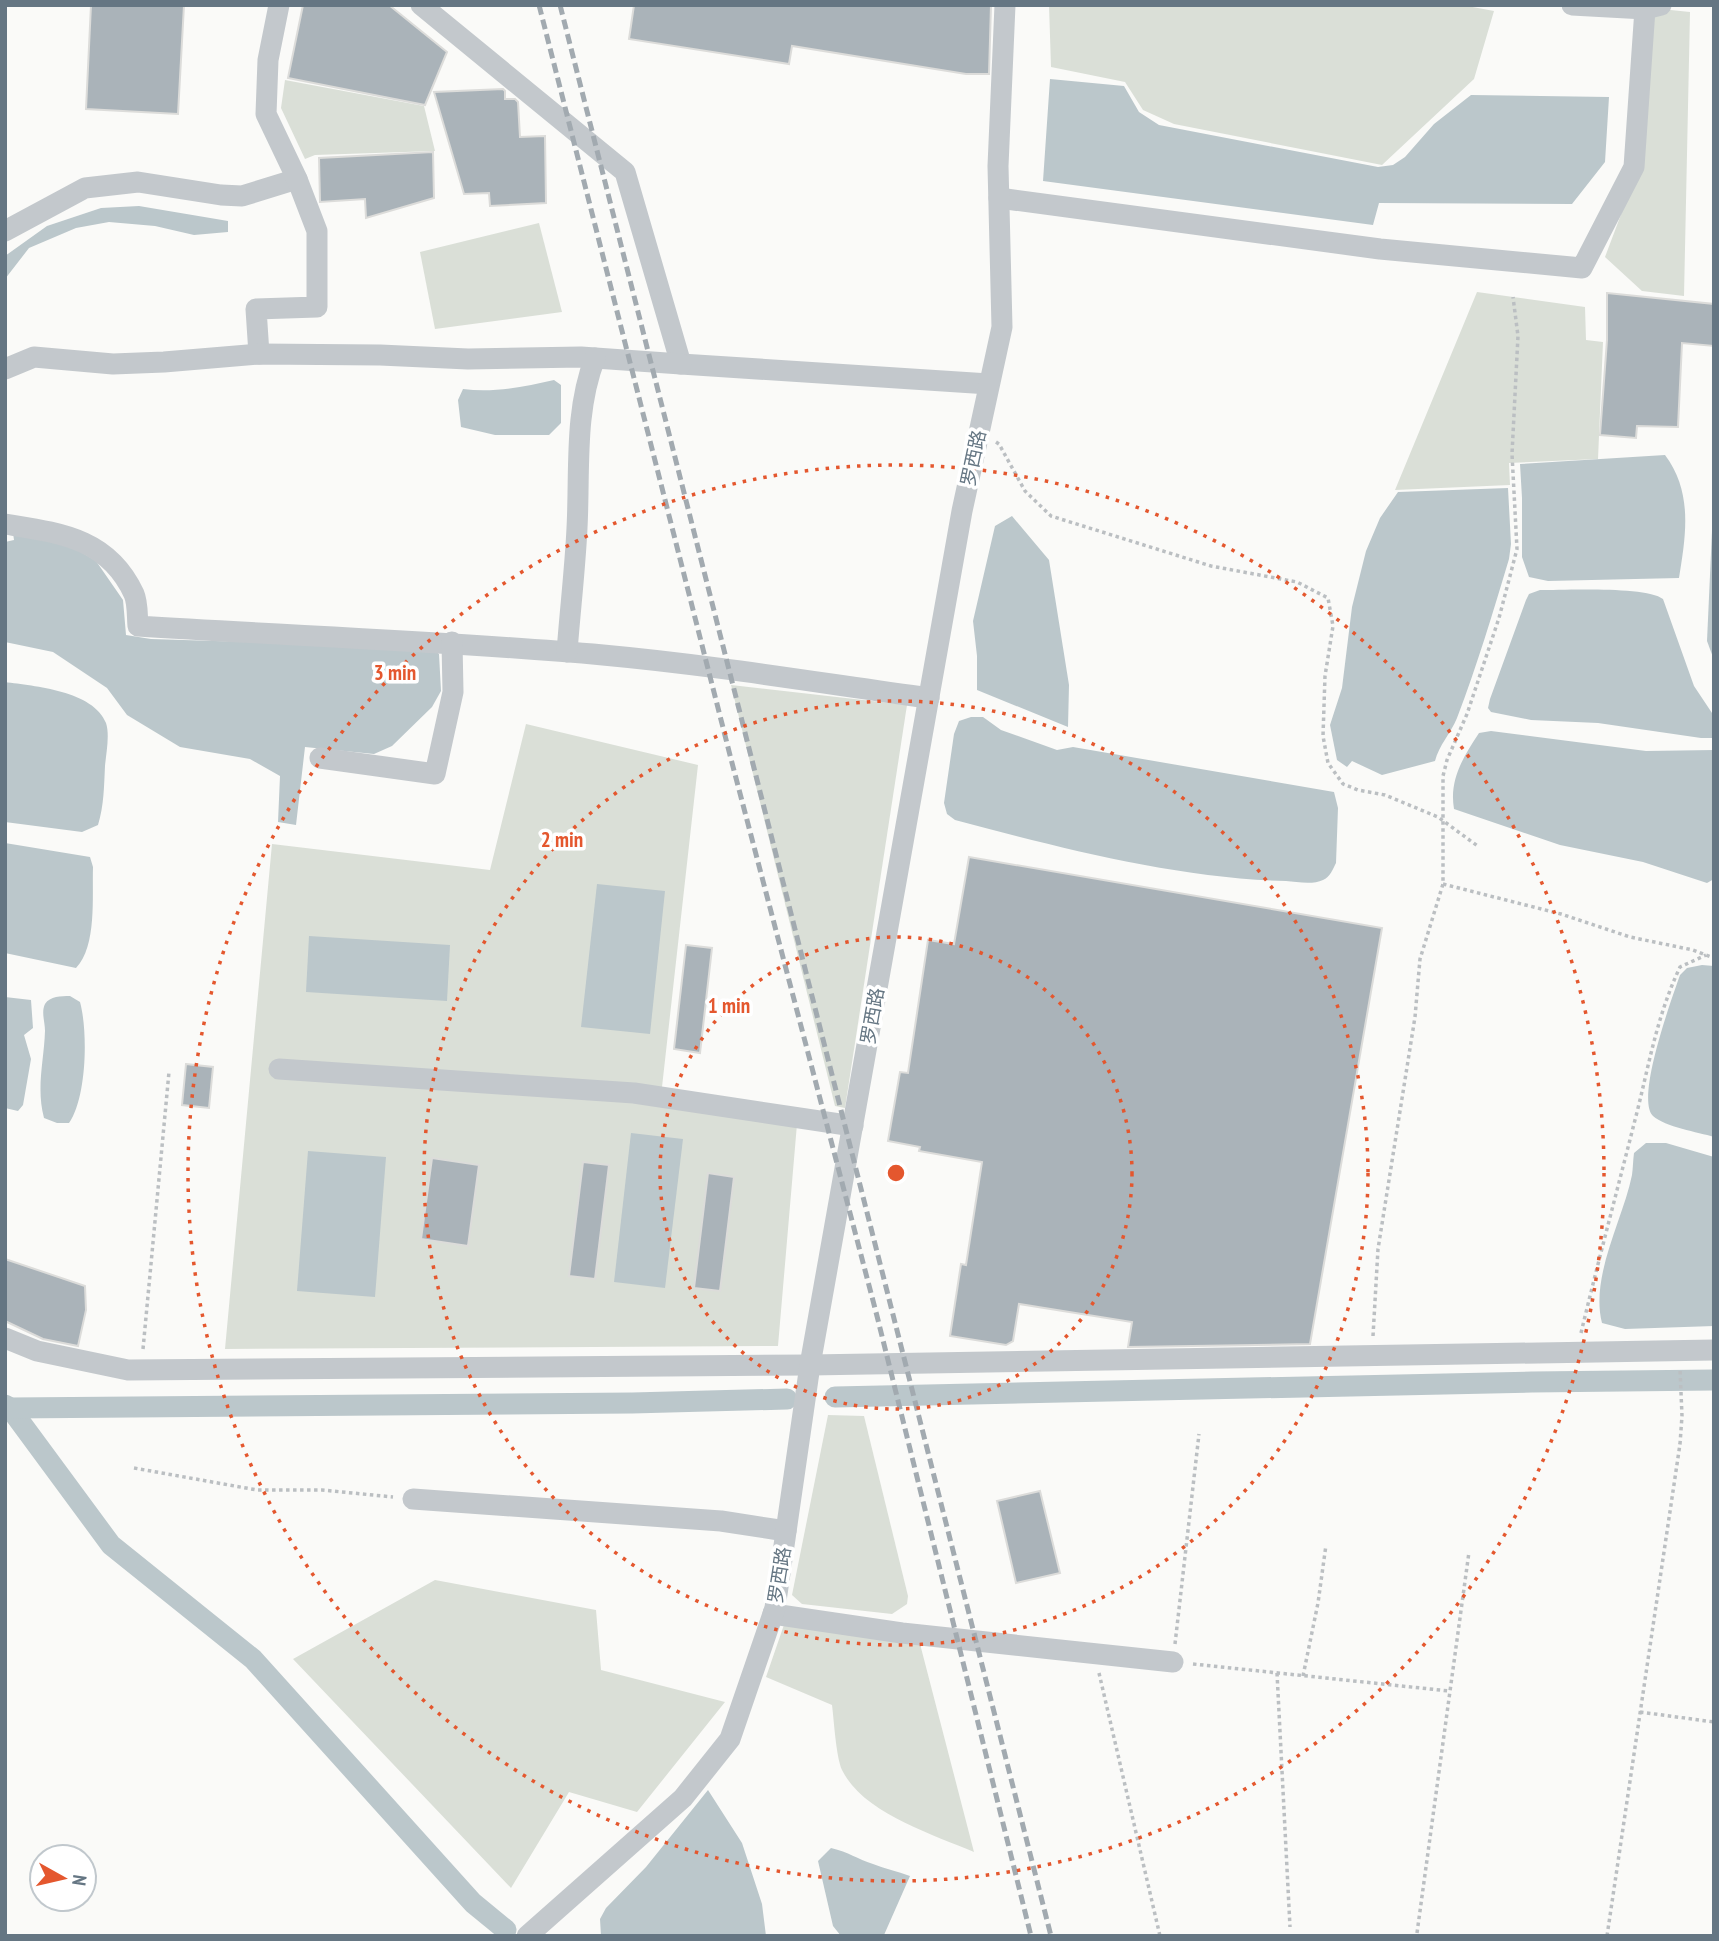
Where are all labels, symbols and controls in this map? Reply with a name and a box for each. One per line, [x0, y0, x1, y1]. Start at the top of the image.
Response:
street label: 罗西路 [955, 428, 991, 488]
text: 3 min [374, 659, 416, 686]
text: 2 min [541, 826, 583, 853]
street label: 罗西路 [855, 986, 889, 1046]
text: 1 min [708, 992, 750, 1019]
centre of rings [884, 1161, 908, 1185]
street label: 罗西路 [763, 1545, 795, 1605]
north arrow [28, 1843, 98, 1913]
text: N [67, 1874, 92, 1887]

